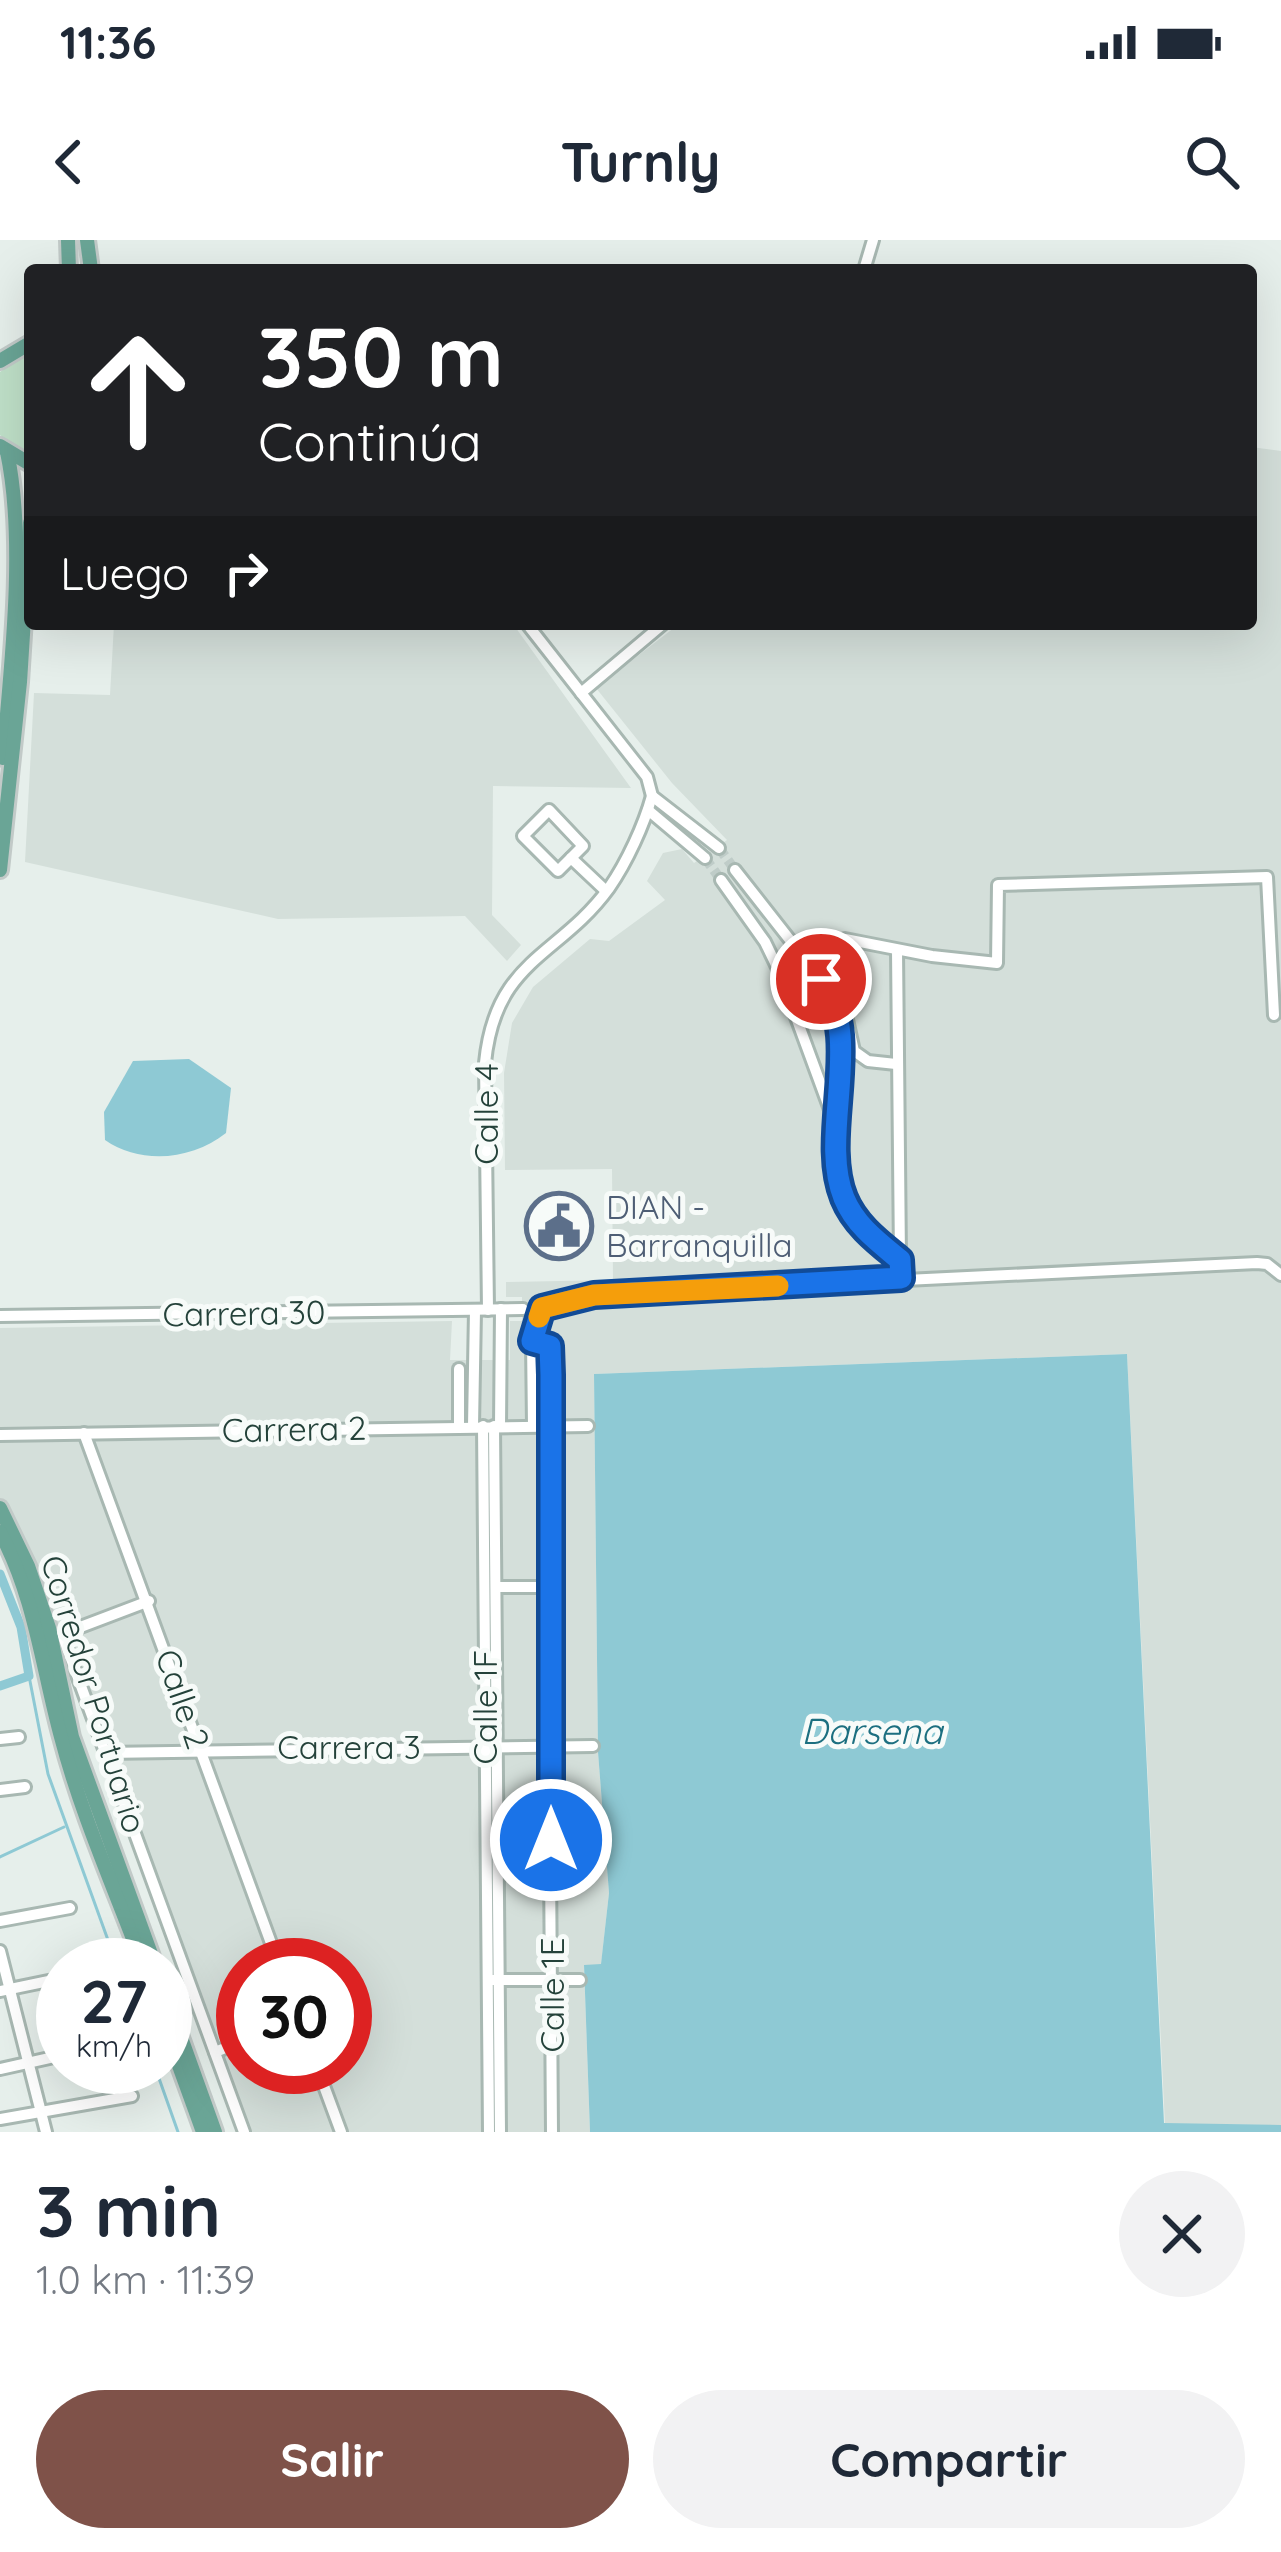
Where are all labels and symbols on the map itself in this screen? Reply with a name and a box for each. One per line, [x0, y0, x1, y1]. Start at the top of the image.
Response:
pin [770, 928, 872, 1030]
street label: Calle 4 [465, 1063, 506, 1165]
place label: DIAN - Barranquilla [606, 1186, 793, 1265]
public building icon: DIAN - Barranquilla [524, 1191, 594, 1261]
street label: Carrera 30 [162, 1291, 326, 1334]
street label: Carrera 2 [221, 1407, 367, 1450]
street label: Corredor Portuario [33, 1550, 156, 1838]
street label: Calle 2 [147, 1644, 220, 1754]
street label: Calle 1F [464, 1650, 505, 1764]
water label: Darsena [801, 1708, 945, 1753]
street label: Carrera 3 [277, 1726, 421, 1767]
position arrow [488, 1777, 614, 1903]
street label: Calle 1E [531, 1937, 572, 2053]
speed limit sign: 30 [216, 1938, 372, 2094]

